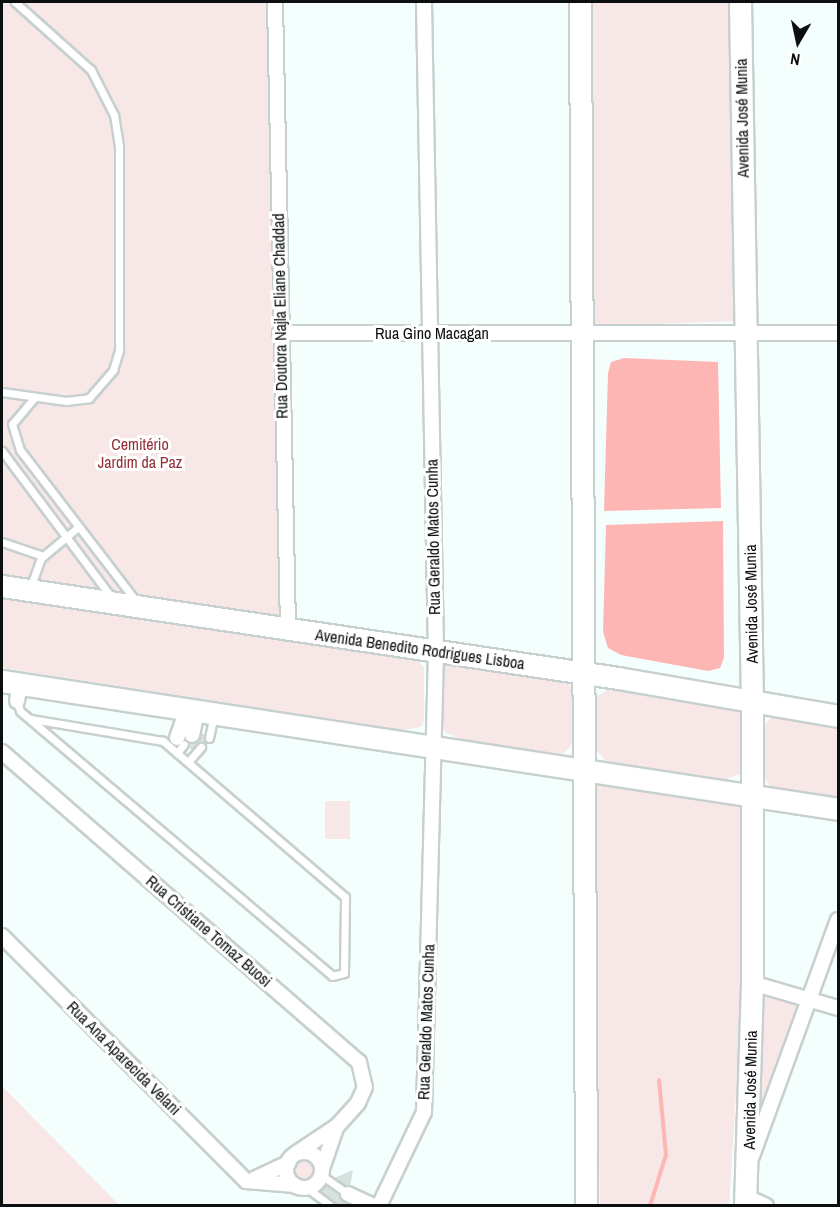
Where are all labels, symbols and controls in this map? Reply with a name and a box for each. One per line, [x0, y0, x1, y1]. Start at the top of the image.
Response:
north arrow [768, 12, 828, 72]
text: N [789, 48, 802, 71]
street label: Avenida José Munia [731, 58, 753, 178]
street label: Rua Doutora Najla Eliane Chaddad [269, 213, 291, 419]
street label: Rua Gino Macagan [375, 323, 489, 343]
park label: Cemitério Jardim da Paz [98, 434, 182, 472]
street label: Rua Geraldo Matos Cunha [422, 459, 444, 615]
street label: Avenida José Munia [740, 544, 762, 664]
street label: Avenida Benedito Rodrigues Lisboa [314, 625, 526, 673]
street label: Rua Cristiane Tomaz Buosi [142, 871, 276, 991]
street label: Rua Geraldo Matos Cunha [414, 944, 438, 1100]
street label: Rua Ana Aparecida Velani [63, 997, 185, 1119]
street label: Avenida José Munia [739, 1030, 761, 1150]

